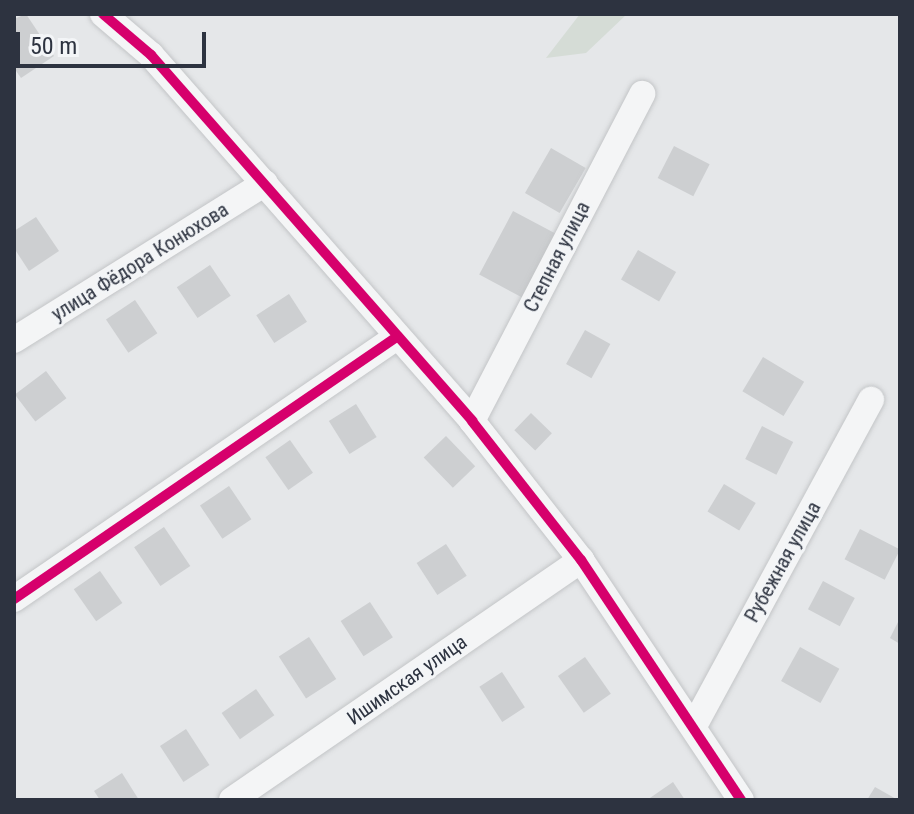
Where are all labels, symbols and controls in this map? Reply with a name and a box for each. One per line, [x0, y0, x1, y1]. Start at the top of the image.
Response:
scale bar [20, 16, 210, 66]
text: 50 m [30, 32, 77, 60]
street label: улица Фёдора Конюхова [47, 198, 233, 326]
street label: Степная улица [519, 198, 595, 316]
street label: Рубежная улица [740, 497, 826, 627]
street label: Ишимская улица [343, 630, 471, 730]

